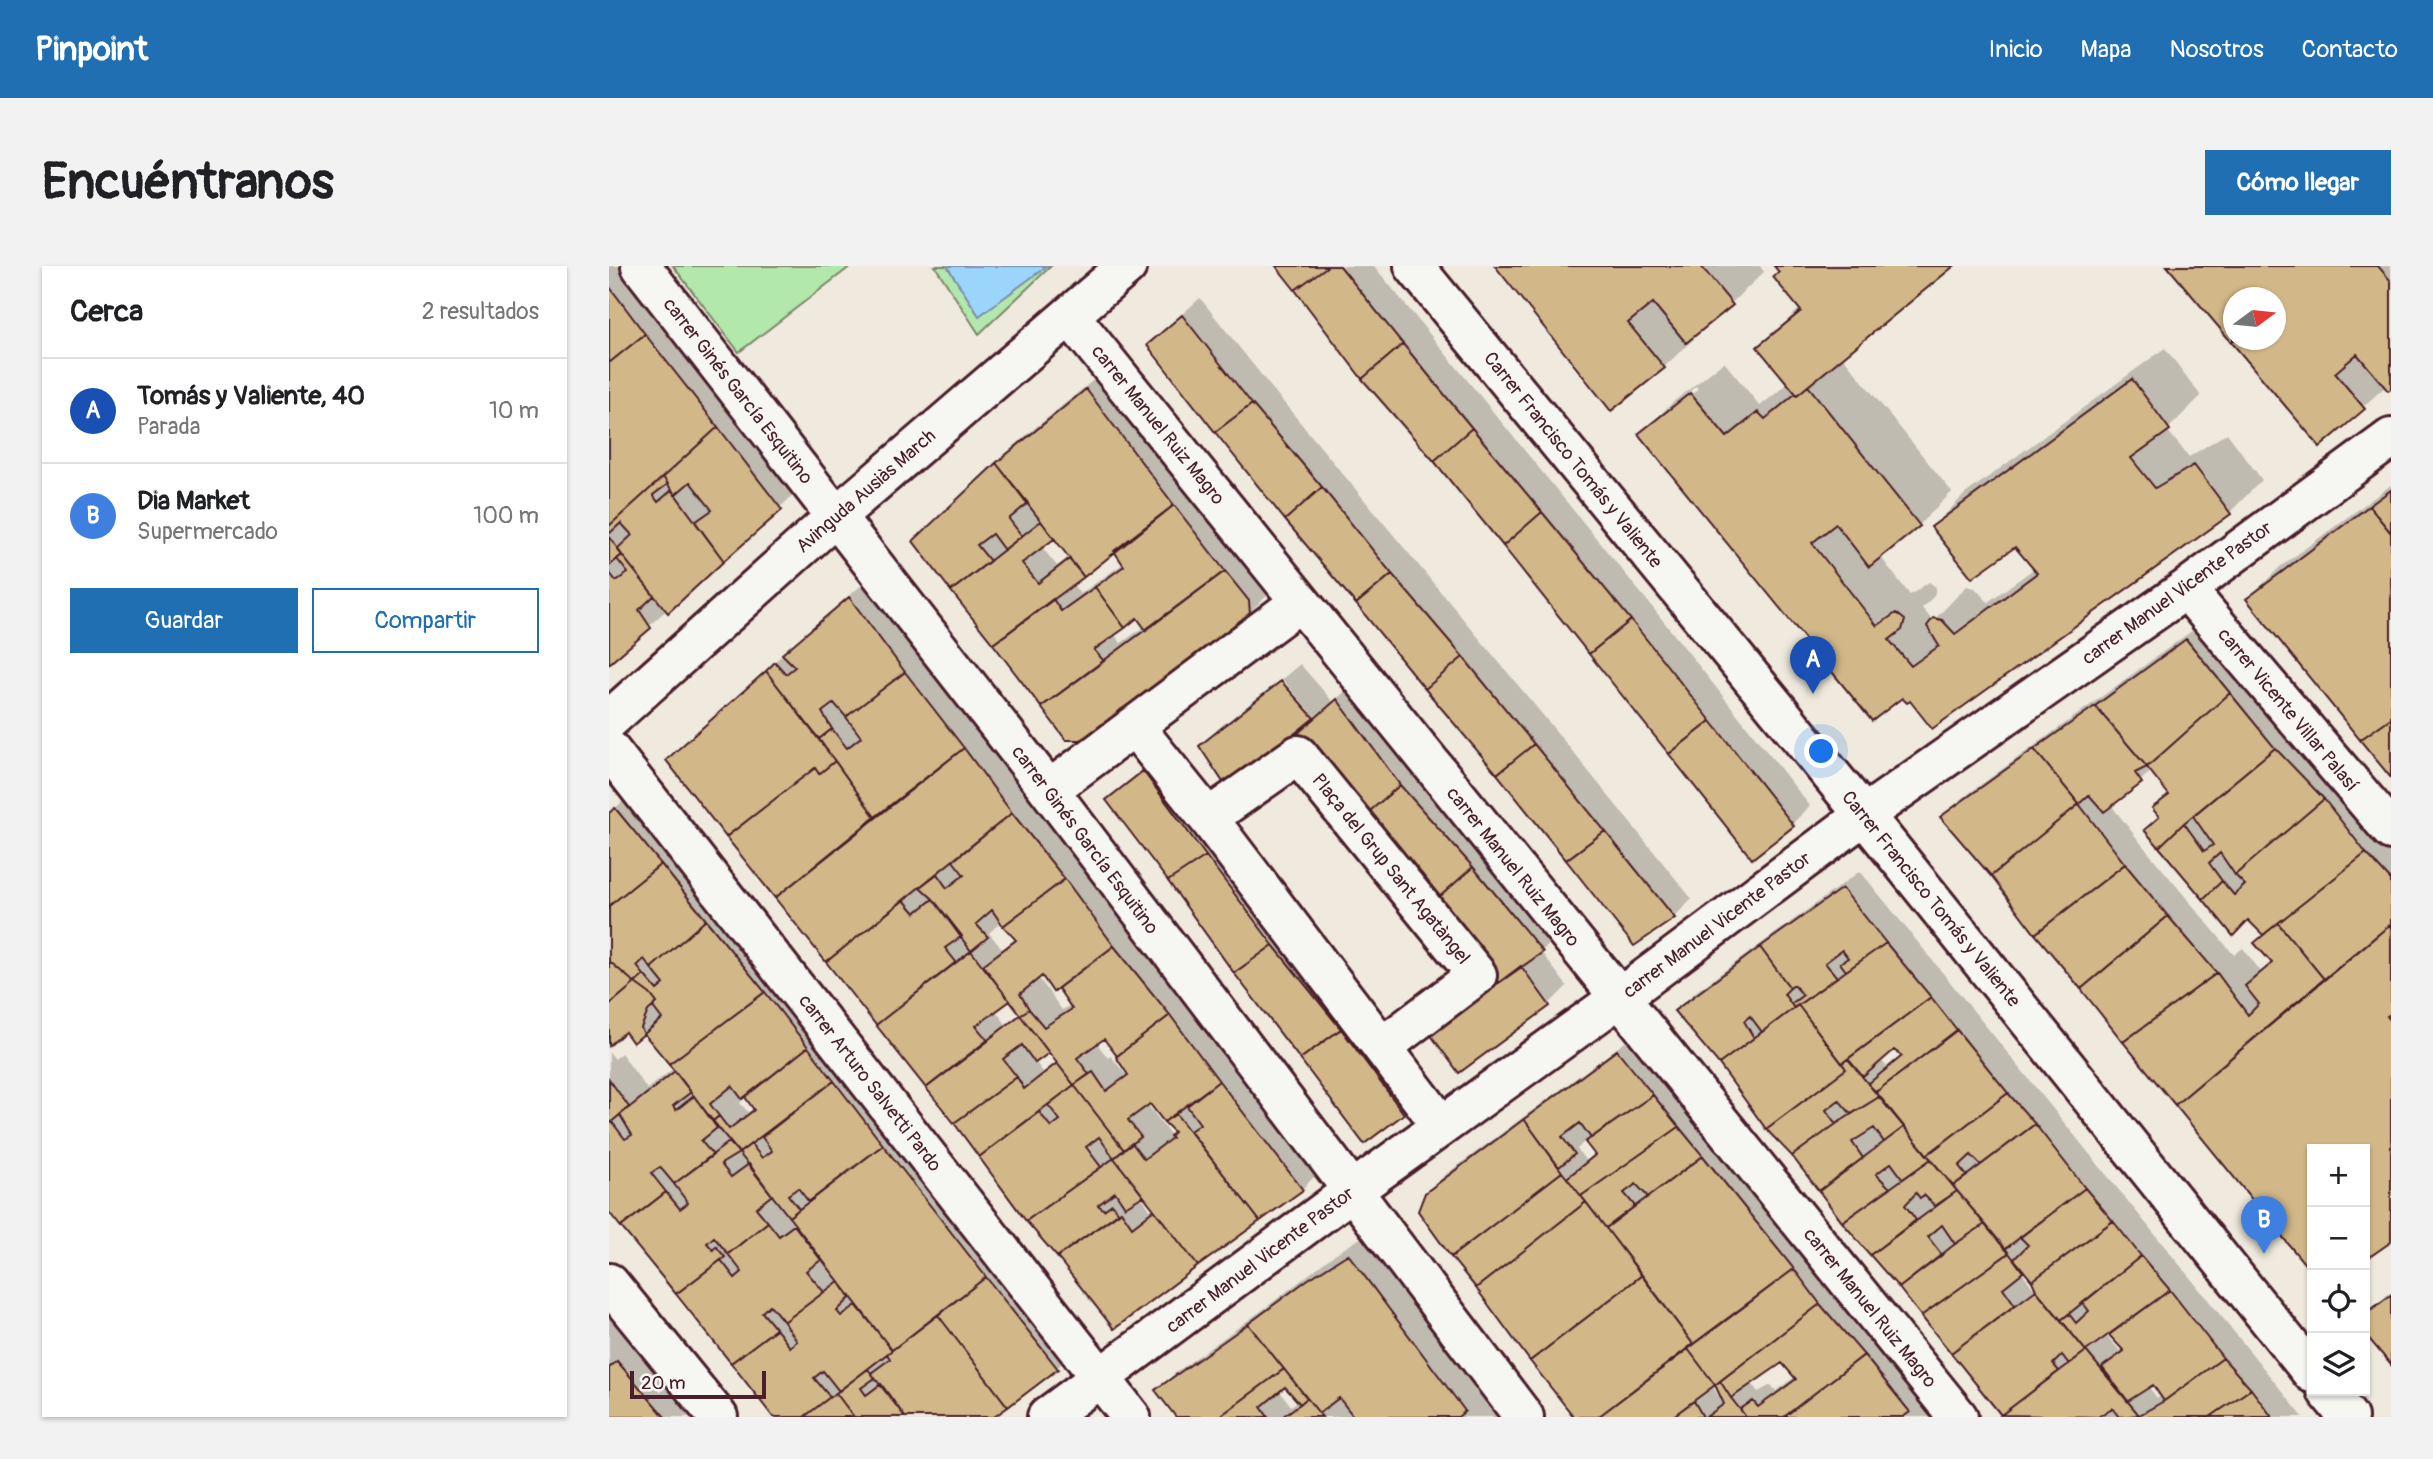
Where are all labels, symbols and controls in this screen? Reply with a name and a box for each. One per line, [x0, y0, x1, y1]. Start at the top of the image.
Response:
text: Pinpoint [35, 29, 148, 70]
text: Inicio [1989, 35, 2043, 64]
text: Mapa [2081, 35, 2132, 64]
text: Nosotros [2170, 35, 2264, 64]
text: Contacto [2302, 35, 2398, 64]
button: Cómo llegar [2205, 150, 2391, 215]
text: Encuéntranos [42, 152, 334, 213]
north arrow [2223, 287, 2286, 350]
text: Cerca [70, 293, 143, 330]
street label: carrer Ginés García Esquitino [658, 293, 818, 489]
text: 2 resultados [422, 297, 539, 326]
street label: carrer Manuel Ruiz Magro [1086, 340, 1230, 510]
street label: Carrer Francisco Tomás y Valiente [1478, 347, 1668, 573]
text: Tomás y Valiente, 40 [137, 380, 365, 412]
text: A [86, 396, 100, 425]
text: 10 m [489, 396, 539, 425]
text: Parada [137, 412, 200, 441]
street label: Avinguda Ausiàs March [791, 424, 941, 558]
text: Dia Market [137, 485, 250, 517]
text: B [86, 501, 100, 530]
text: 100 m [473, 501, 539, 530]
street label: carrer Manuel Vicente Pastor [2077, 516, 2277, 670]
text: Supermercado [137, 517, 278, 546]
button: Guardar [70, 588, 298, 653]
button: Compartir [312, 588, 539, 653]
street label: carrer Vicente Villar Palasí [2212, 623, 2364, 797]
pin: A [1790, 636, 1836, 694]
your location [1804, 734, 1838, 768]
street label: carrer Ginés García Esquitino [1006, 741, 1164, 939]
street label: Plaça del Grup Sant Agatàngel [1307, 769, 1475, 969]
street label: carrer Manuel Ruiz Magro [1441, 782, 1585, 952]
street label: Carrer Francisco Tomás y Valiente [1836, 786, 2026, 1012]
street label: carrer Manuel Vicente Pastor [1618, 846, 1816, 1004]
street label: carrer Arturo Salvetti Pardo [793, 990, 947, 1176]
map controls [2307, 1144, 2370, 1396]
button: + [2307, 1144, 2370, 1207]
street label: carrer Manuel Vicente Pastor [1161, 1181, 1359, 1339]
pin: B [2241, 1196, 2287, 1254]
button: − [2307, 1207, 2370, 1270]
street label: carrer Manuel Ruiz Magro [1798, 1223, 1942, 1393]
button: locate [2307, 1270, 2370, 1333]
button: layers [2307, 1333, 2370, 1396]
scale bar [630, 1368, 767, 1400]
text: 20 m [641, 1371, 686, 1395]

